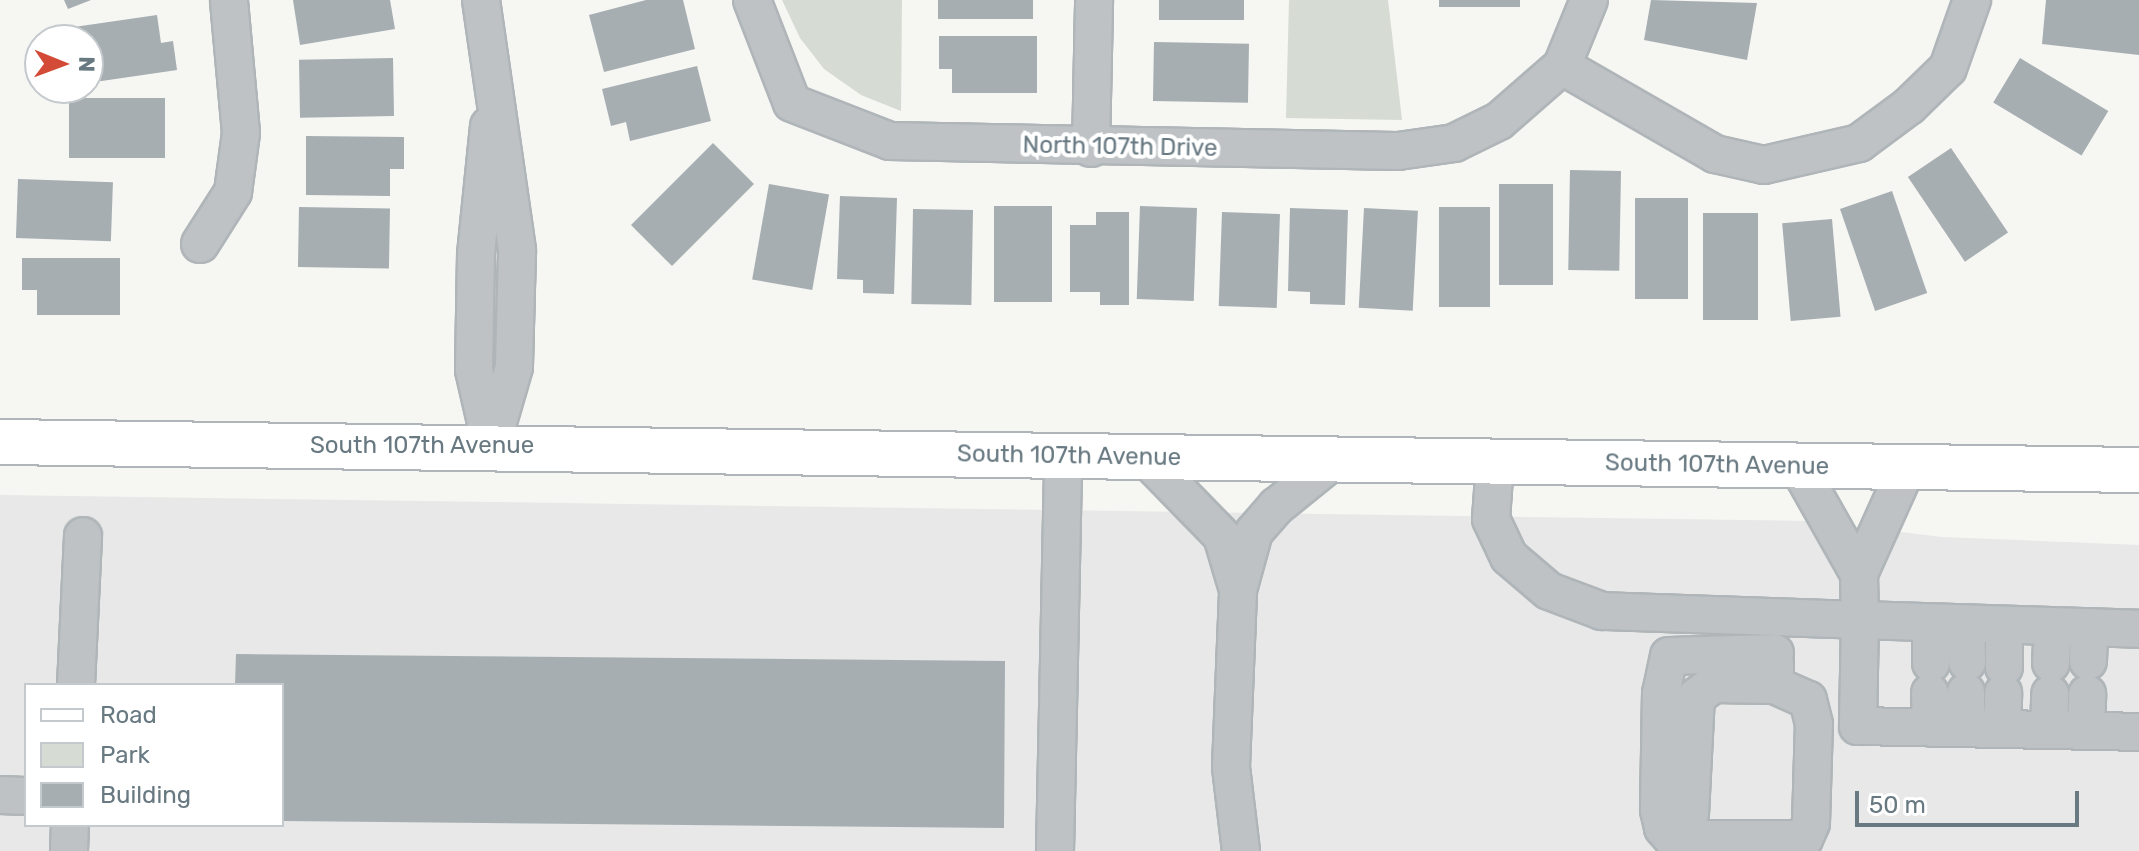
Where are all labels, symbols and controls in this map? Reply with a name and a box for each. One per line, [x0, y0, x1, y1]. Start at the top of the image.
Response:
north arrow [24, 24, 104, 104]
text: N [73, 56, 100, 73]
street label: North 107th Drive [1022, 131, 1218, 163]
street label: South 107th Avenue [310, 432, 534, 460]
street label: South 107th Avenue [956, 440, 1182, 472]
street label: South 107th Avenue [1604, 449, 1830, 481]
legend [24, 683, 284, 827]
text: Road [100, 701, 157, 729]
text: Park [100, 741, 150, 769]
scale bar [1859, 775, 2083, 825]
text: Building [100, 781, 191, 809]
text: 50 m [1869, 791, 1926, 819]

